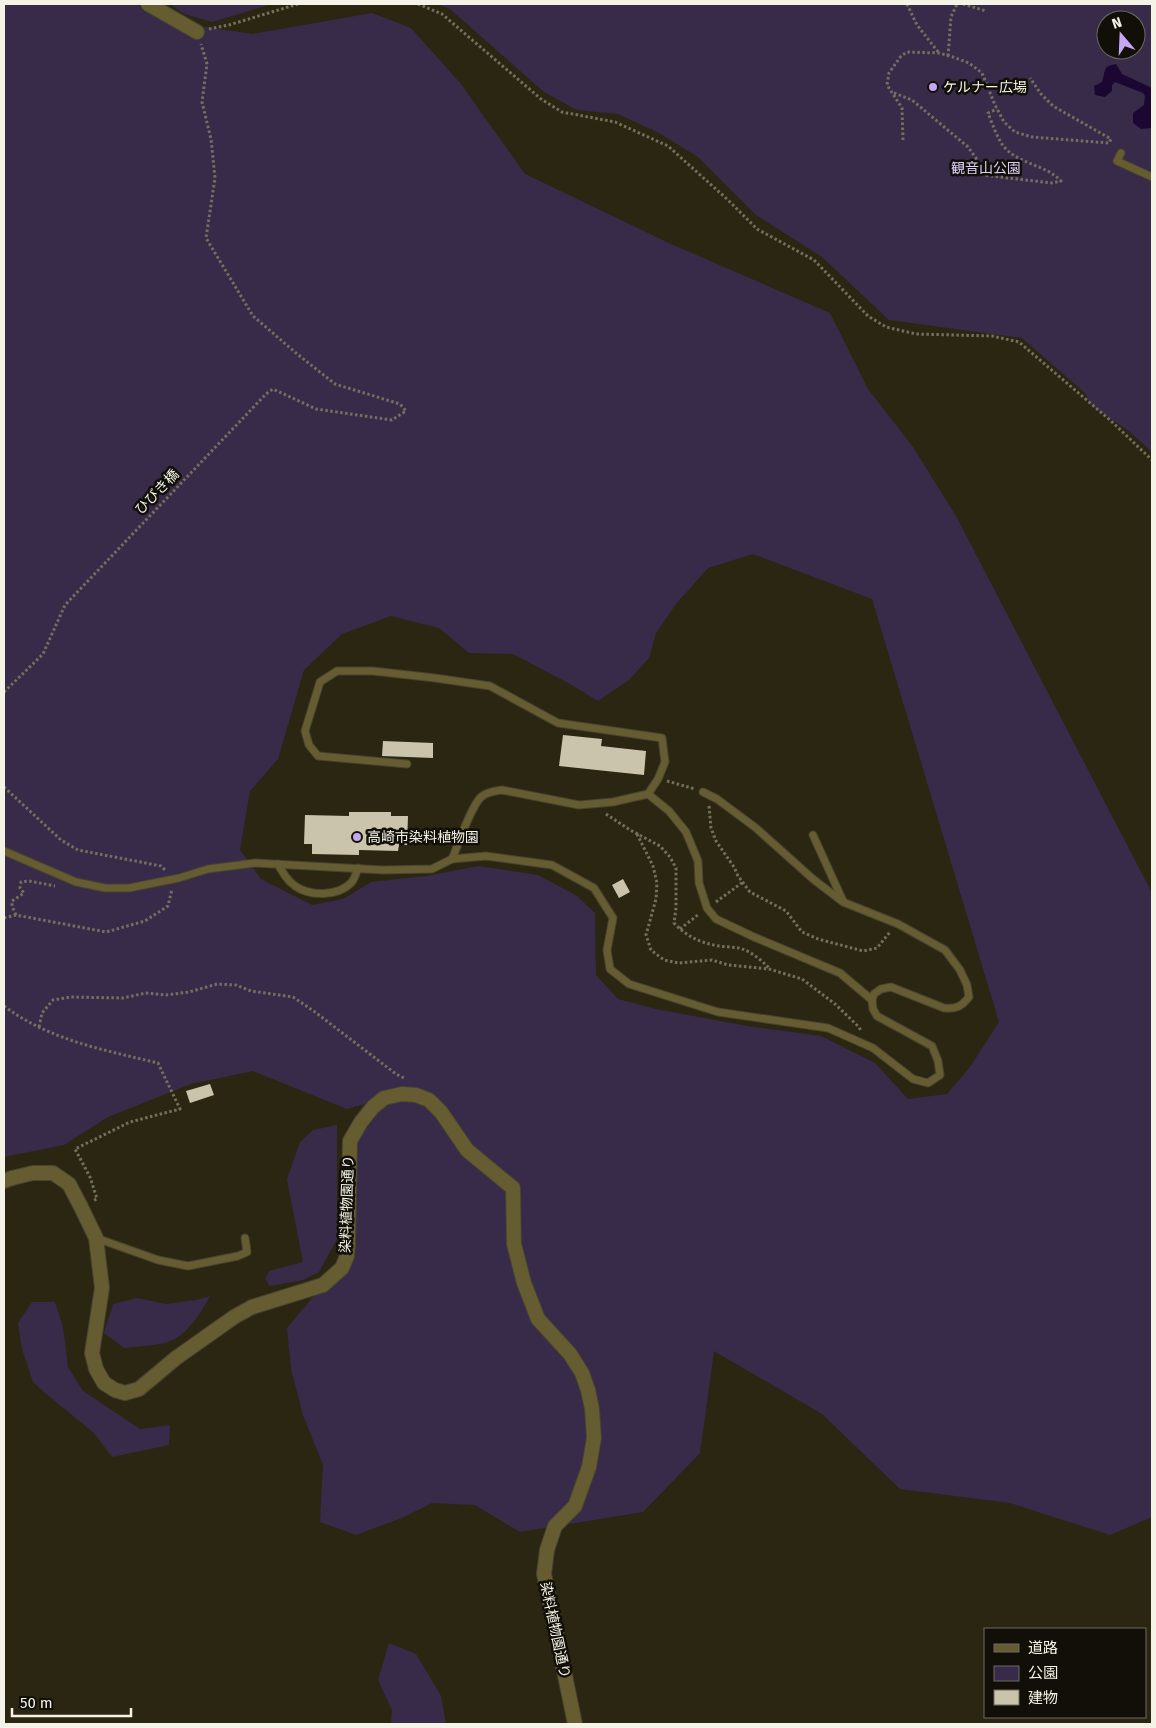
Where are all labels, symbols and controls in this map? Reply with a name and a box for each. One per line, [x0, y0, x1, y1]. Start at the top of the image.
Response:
north arrow [1096, 10, 1146, 60]
text: N [1110, 14, 1124, 33]
place label: ケルナー広場 [943, 79, 1027, 96]
marker: ケルナー広場 [927, 81, 939, 93]
park label: 観音山公園 [951, 160, 1021, 177]
street label: ひびき橋 [131, 466, 183, 518]
place label: 高崎市染料植物園 [367, 829, 479, 846]
marker: 高崎市染料植物園 [351, 831, 363, 843]
street label: 染料植物園通り [337, 1155, 357, 1253]
street label: 染料植物園通り [536, 1580, 574, 1680]
legend [984, 1628, 1146, 1718]
text: 道路 [1028, 1639, 1058, 1657]
text: 公園 [1028, 1664, 1058, 1682]
scale bar [12, 1686, 131, 1718]
text: 建物 [1028, 1689, 1058, 1707]
text: 50 m [20, 1694, 53, 1712]

